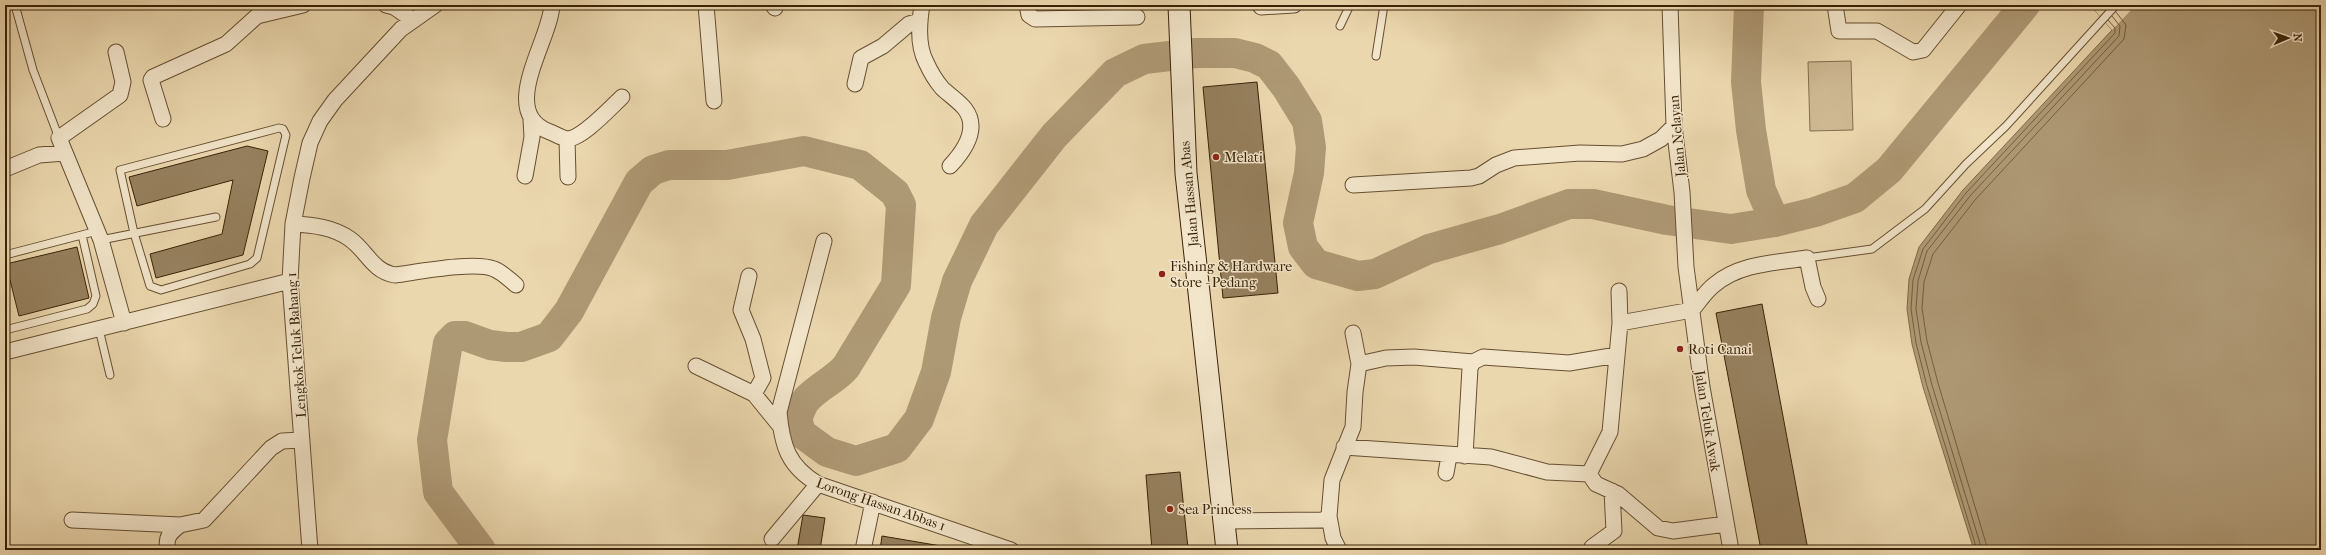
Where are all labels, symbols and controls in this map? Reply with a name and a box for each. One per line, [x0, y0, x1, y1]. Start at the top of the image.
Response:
north arrow [2268, 18, 2308, 58]
text: N [2291, 33, 2304, 43]
street label: Jalan Nelayan [1665, 94, 1690, 179]
street label: Jalan Hassan Abas [1176, 140, 1203, 249]
place label: Melati [1224, 149, 1263, 166]
marker: Melati [1211, 152, 1221, 162]
place label: Fishing & Hardware Store - Pedang [1170, 258, 1292, 291]
marker: Fishing & Hardware Store - Pedang [1157, 269, 1167, 279]
street label: Lengkok Teluk Bahang 1 [283, 272, 310, 418]
place label: Roti Canai [1688, 341, 1752, 358]
marker: Roti Canai [1675, 344, 1685, 354]
street label: Jalan Teluk Awak [1691, 368, 1724, 474]
street label: Lorong Hassan Abbas 1 [814, 474, 948, 535]
place label: Sea Princess [1178, 501, 1252, 518]
marker: Sea Princess [1165, 504, 1175, 514]

